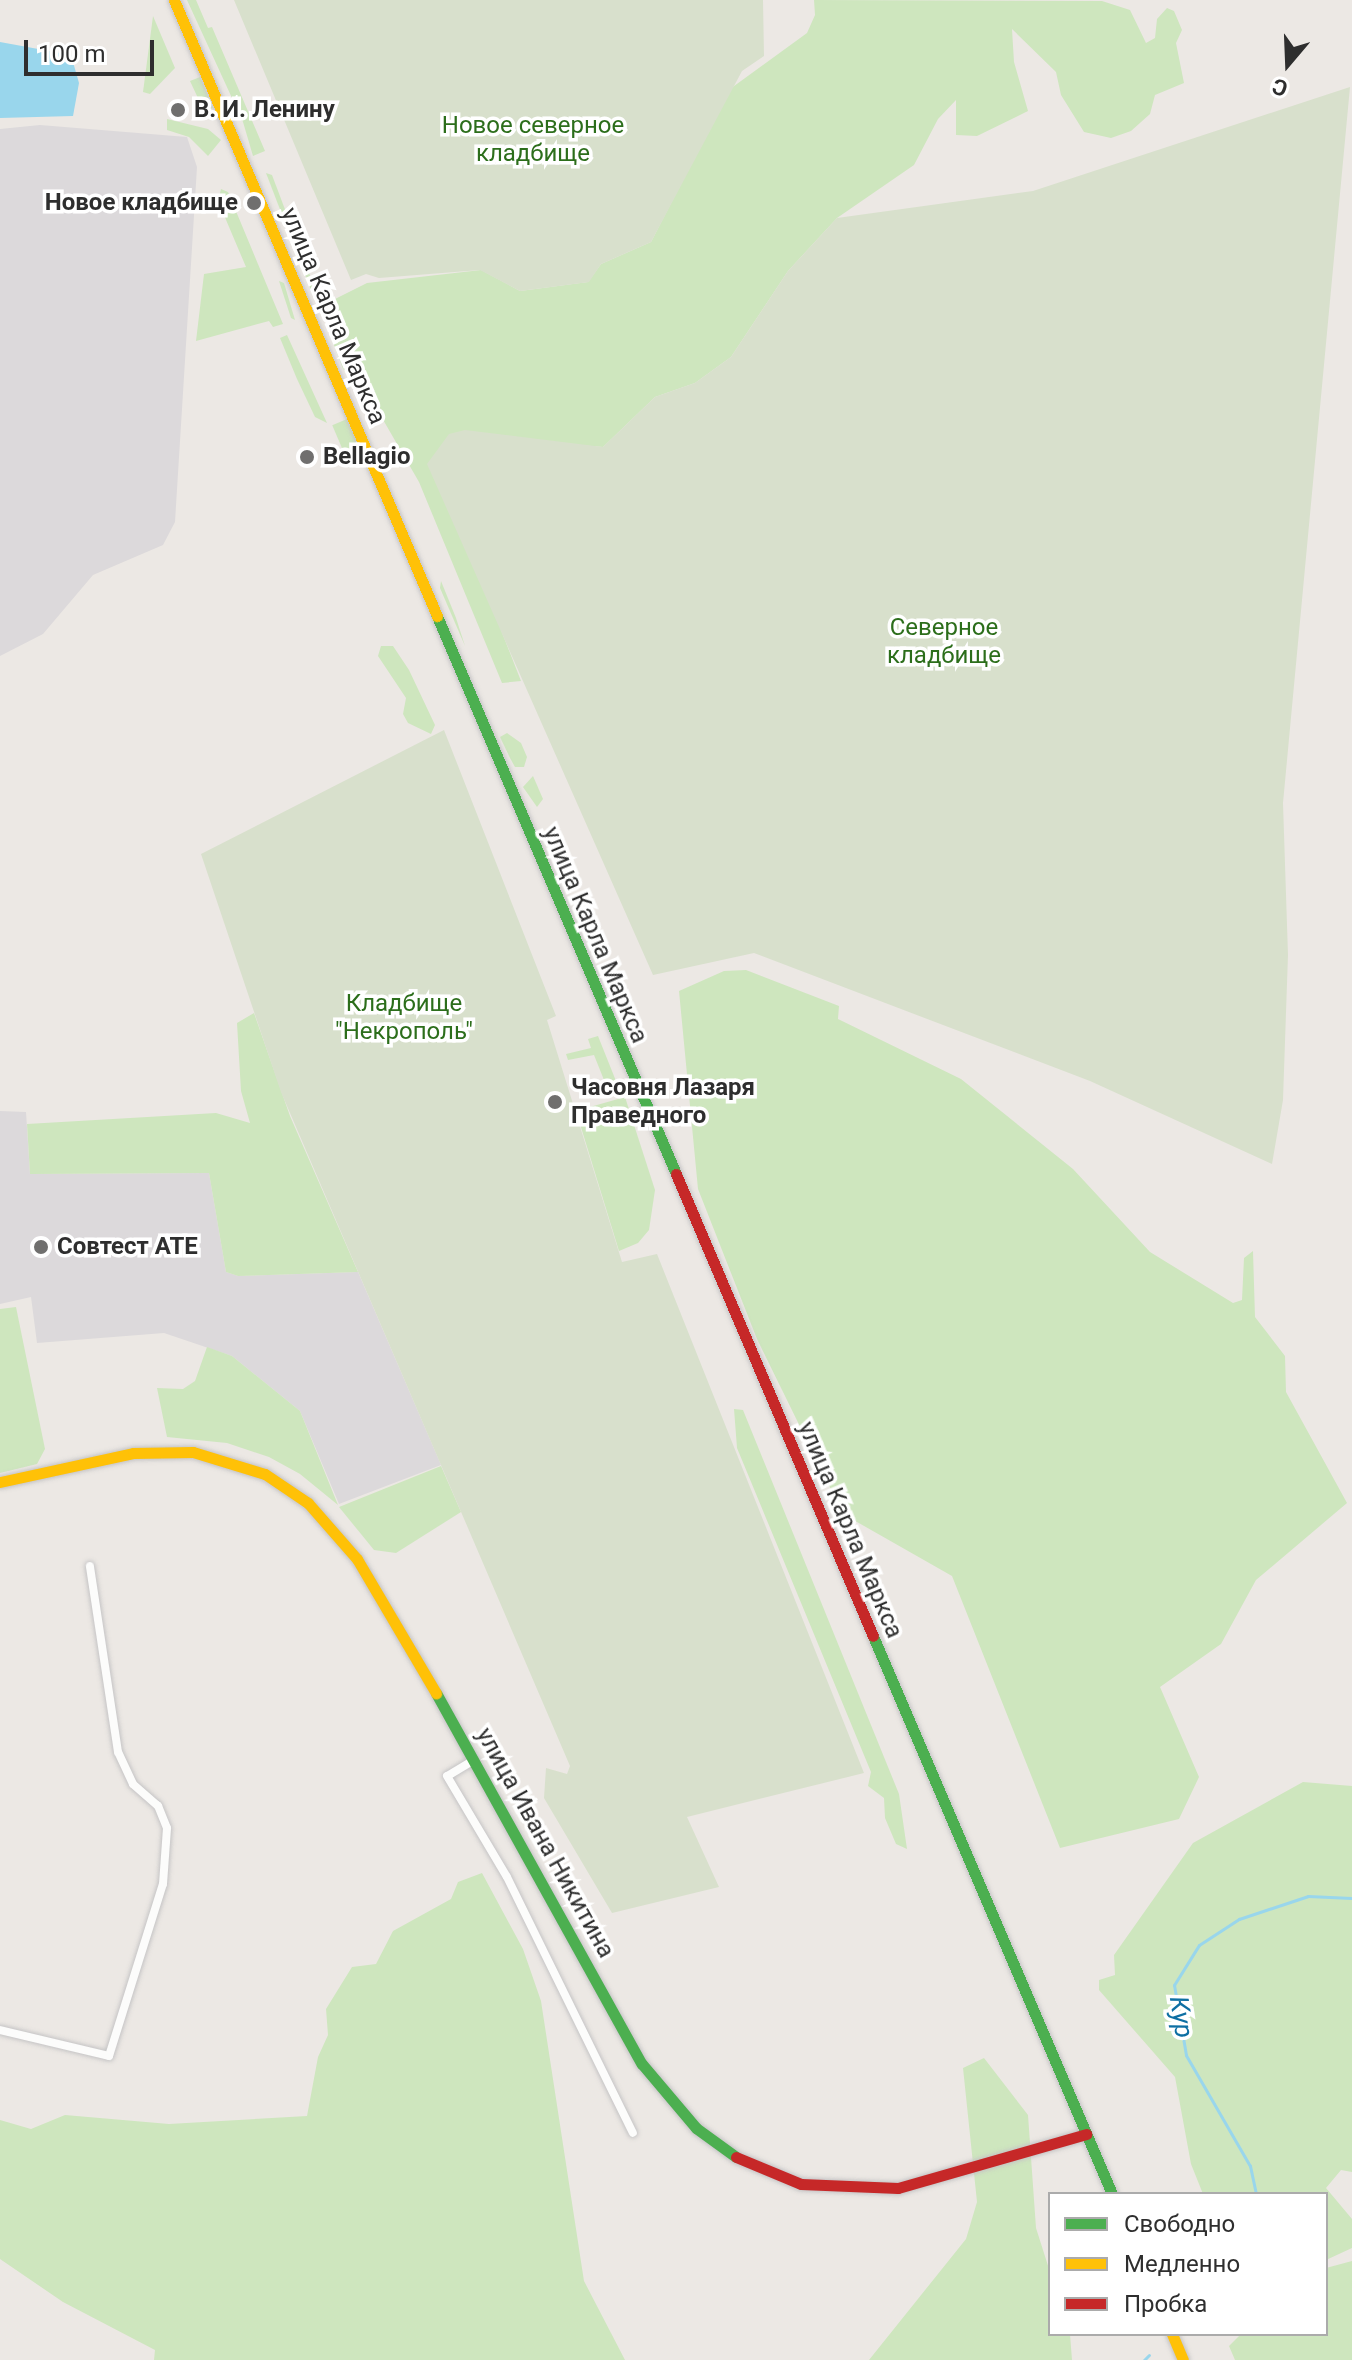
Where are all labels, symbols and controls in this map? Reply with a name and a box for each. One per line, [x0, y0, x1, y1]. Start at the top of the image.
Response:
scale bar [28, 24, 158, 74]
north arrow [1248, 24, 1328, 104]
text: 100 m [38, 40, 105, 68]
text: С [1269, 73, 1291, 101]
place label: В. И. Ленину [194, 96, 335, 124]
marker: В. И. Ленину [169, 101, 187, 119]
park label: Новое северное кладбище [442, 112, 624, 168]
place label: Новое кладбище [45, 189, 238, 217]
marker: Новое кладбище [245, 194, 263, 212]
street label: улица Карла Маркса [274, 203, 392, 429]
place label: Bellagio [323, 443, 410, 471]
marker: Bellagio [298, 448, 316, 466]
park label: Северное кладбище [887, 614, 1001, 670]
street label: улица Карла Маркса [536, 822, 654, 1048]
park label: Кладбище "Некрополь" [335, 990, 473, 1046]
place label: Часовня Лазаря Праведного [571, 1074, 755, 1130]
marker: Часовня Лазаря Праведного [546, 1093, 564, 1111]
place label: Совтест АТЕ [57, 1233, 198, 1261]
marker: Совтест АТЕ [32, 1238, 50, 1256]
street label: улица Карла Маркса [791, 1417, 909, 1643]
street label: улица Ивана Никитина [470, 1723, 620, 1963]
water label: Кур [1162, 1994, 1200, 2040]
legend [1048, 2192, 1328, 2336]
text: Свободно [1124, 2210, 1235, 2238]
text: Медленно [1124, 2250, 1240, 2278]
text: Пробка [1124, 2290, 1207, 2318]

